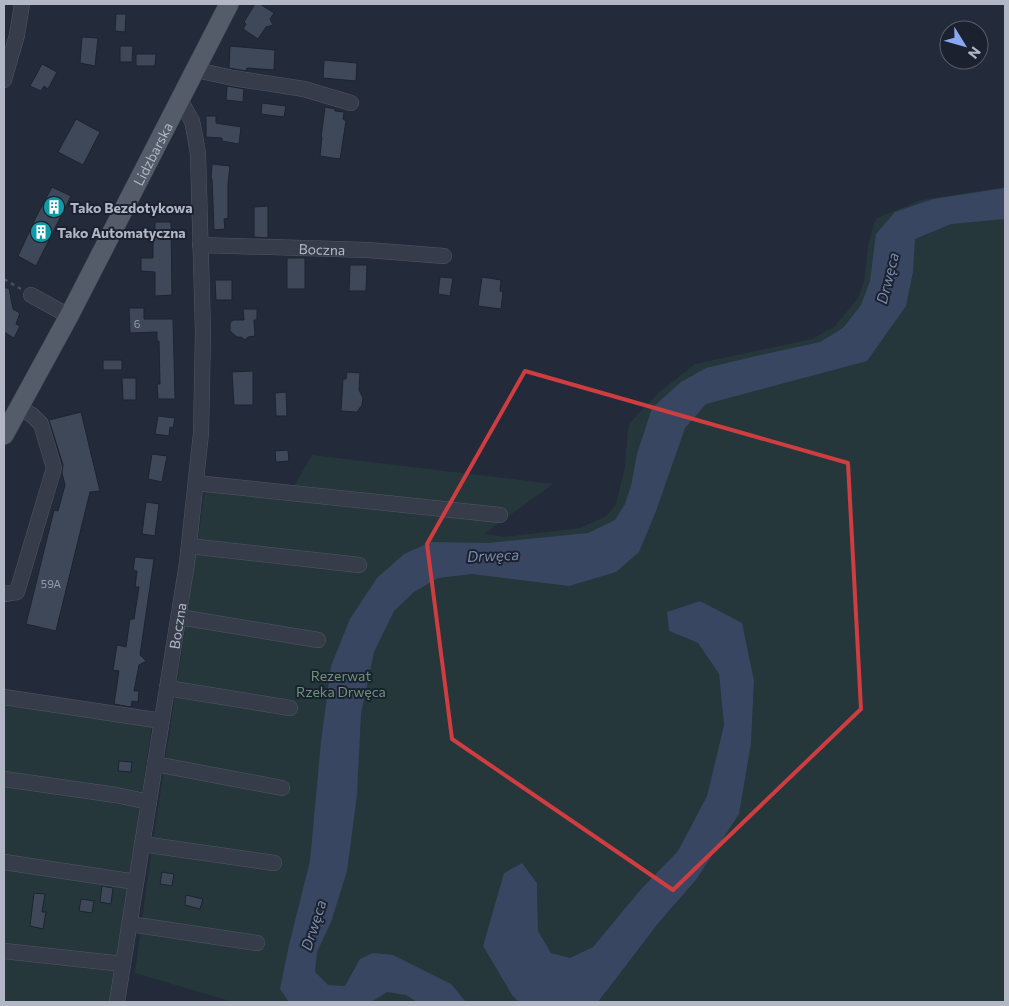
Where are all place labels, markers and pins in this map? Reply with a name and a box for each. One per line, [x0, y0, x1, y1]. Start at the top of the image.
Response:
building icon: Tako Bezdotykowa [42, 195, 66, 219]
place label: Tako Bezdotykowa [70, 199, 193, 216]
building icon: Tako Automatyczna [29, 220, 53, 244]
place label: Tako Automatyczna [57, 224, 186, 241]

